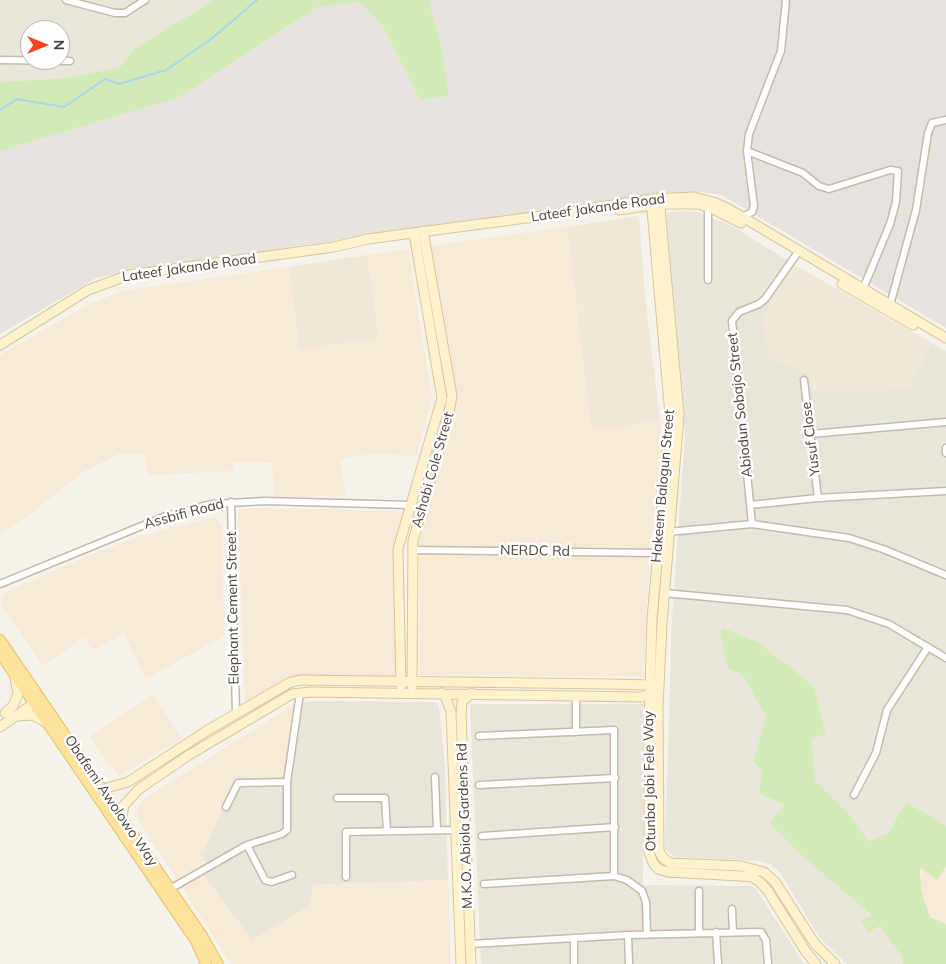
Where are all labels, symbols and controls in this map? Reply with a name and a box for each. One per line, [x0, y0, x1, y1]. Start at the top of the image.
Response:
north arrow [20, 20, 70, 70]
text: N [50, 40, 68, 50]
street label: Lateef Jakande Road [530, 190, 666, 226]
street label: Lateef Jakande Road [121, 250, 257, 286]
street label: Abiodun Sobajo Street [724, 332, 756, 478]
street label: Yusuf Close [798, 401, 824, 477]
street label: Hakeem Balogun Street [648, 409, 678, 563]
street label: Ashabi Cole Street [408, 410, 458, 530]
street label: Assbifi Road [142, 495, 226, 533]
street label: Elephant Cement Street [223, 531, 243, 685]
street label: NERDC Rd [500, 542, 570, 560]
street label: Otunba Jobi Fele Way [640, 710, 660, 852]
street label: Obafemi Awolowo Way [61, 732, 161, 870]
street label: M.K.O. Abiola Gardens Rd [454, 743, 476, 909]

